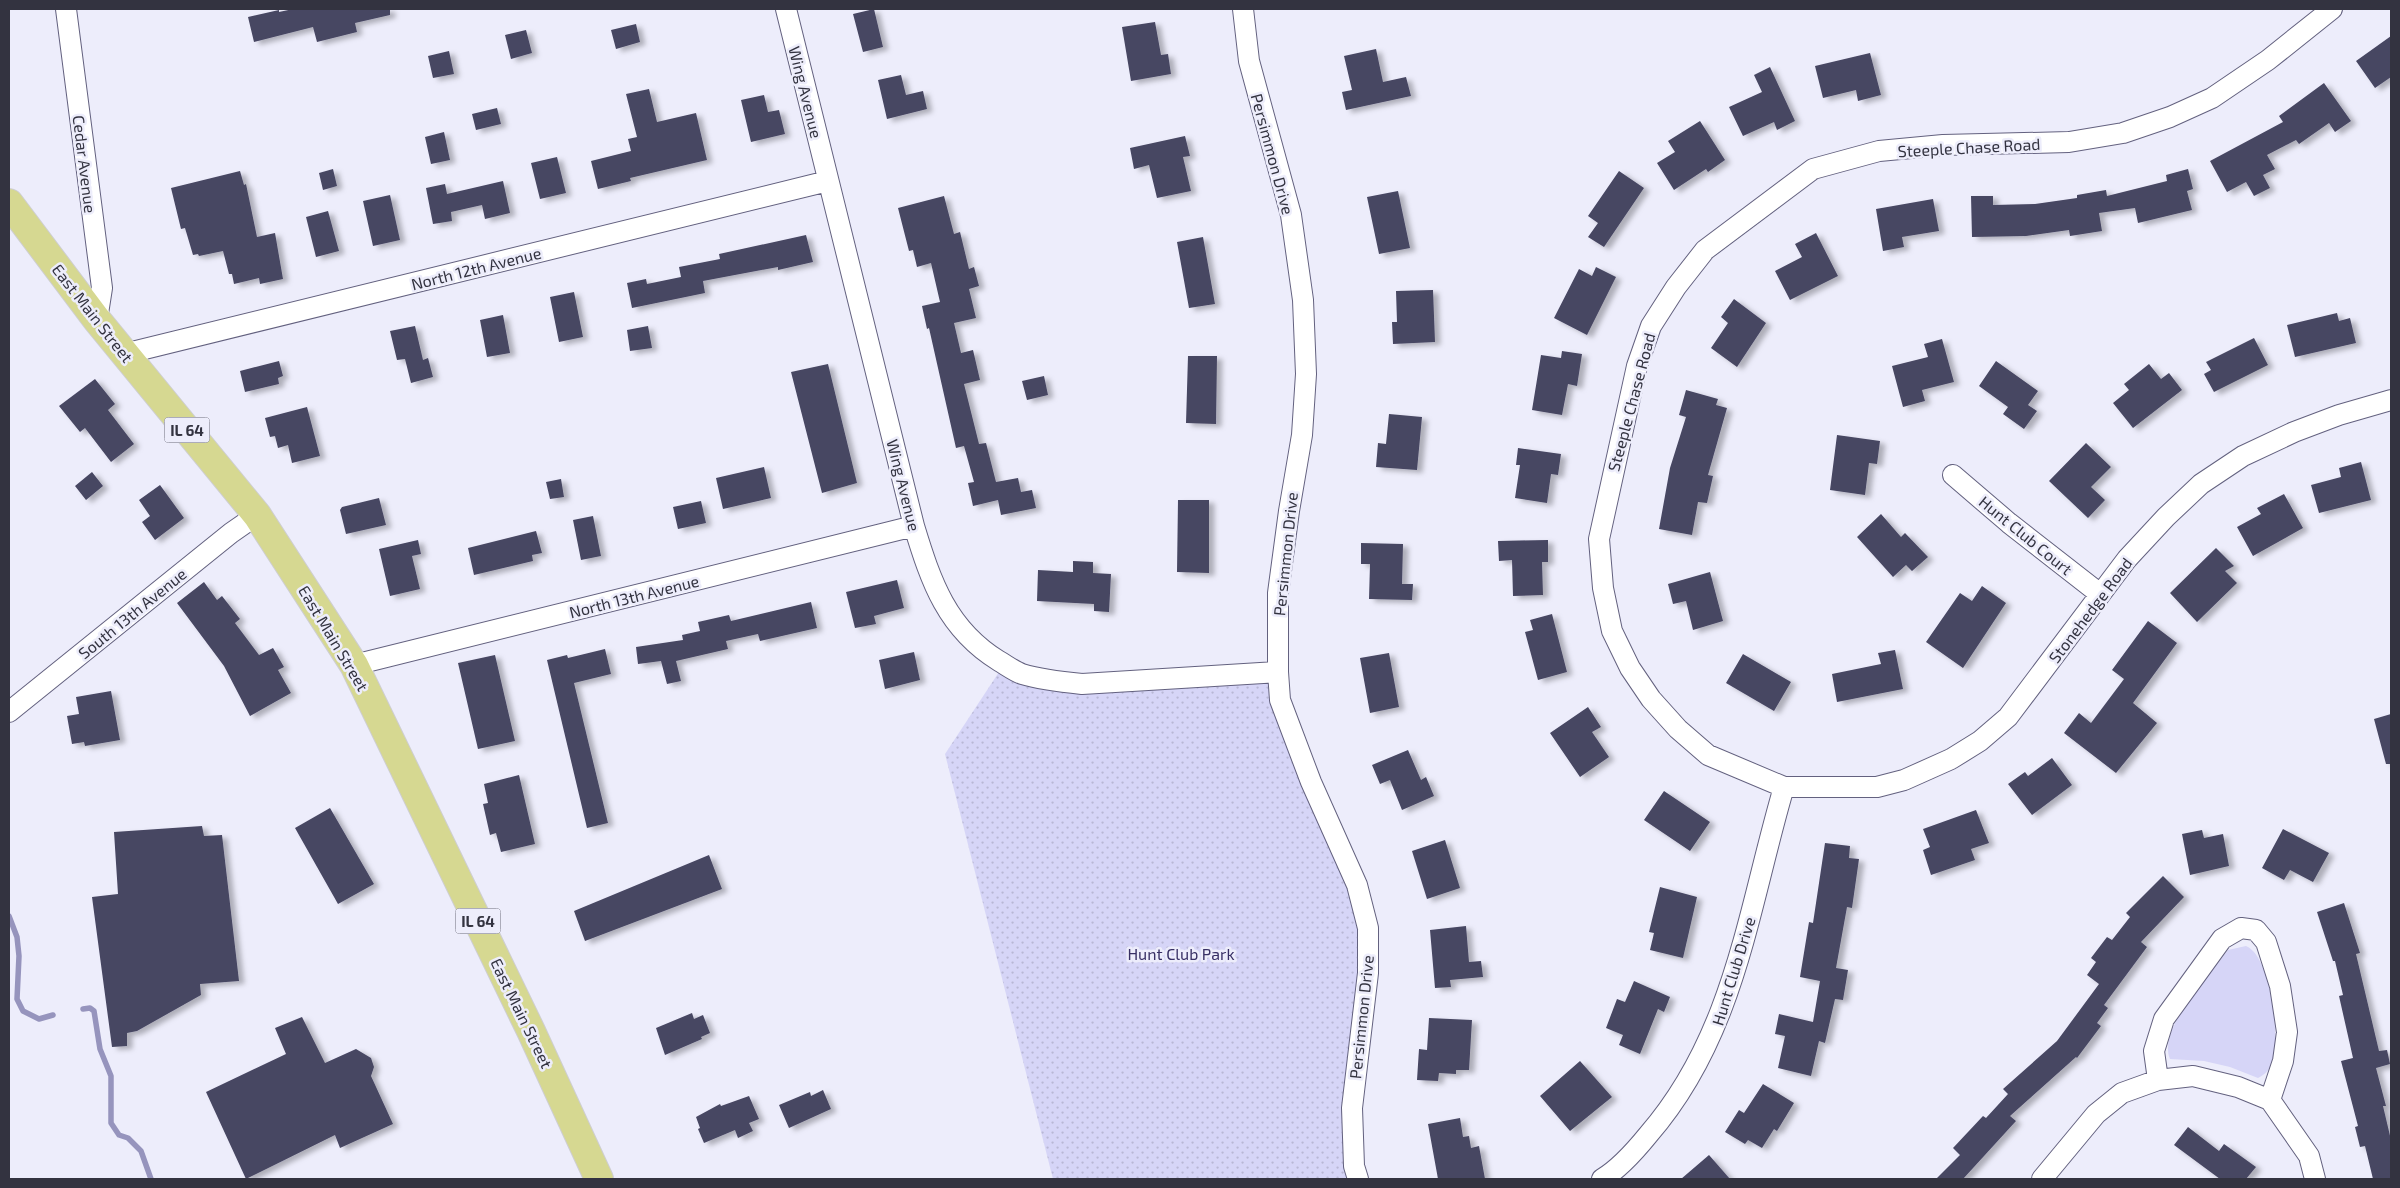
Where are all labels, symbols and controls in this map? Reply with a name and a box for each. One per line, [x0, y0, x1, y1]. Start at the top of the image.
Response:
street label: Wing Avenue [785, 44, 827, 140]
street label: Persimmon Drive [1248, 91, 1298, 217]
street label: Cedar Avenue [70, 114, 100, 214]
street label: Steeple Chase Road [1897, 134, 2041, 160]
street label: North 12th Avenue [409, 243, 543, 293]
street label: East Main Street [49, 260, 137, 366]
street label: Steeple Chase Road [1603, 331, 1659, 473]
road number: IL 64 [164, 418, 210, 442]
street label: Wing Avenue [883, 437, 925, 533]
street label: Persimmon Drive [1269, 491, 1301, 617]
street label: Hunt Club Court [1976, 492, 2076, 578]
street label: Stonehedge Road [2044, 554, 2136, 666]
street label: South 13th Avenue [74, 564, 190, 662]
street label: North 13th Avenue [567, 571, 701, 621]
street label: East Main Street [295, 582, 373, 694]
road number: IL 64 [456, 908, 500, 934]
street label: Hunt Club Drive [1707, 914, 1759, 1028]
park label: Hunt Club Park [1127, 944, 1235, 963]
street label: Persimmon Drive [1345, 954, 1377, 1080]
street label: East Main Street [487, 955, 557, 1071]

